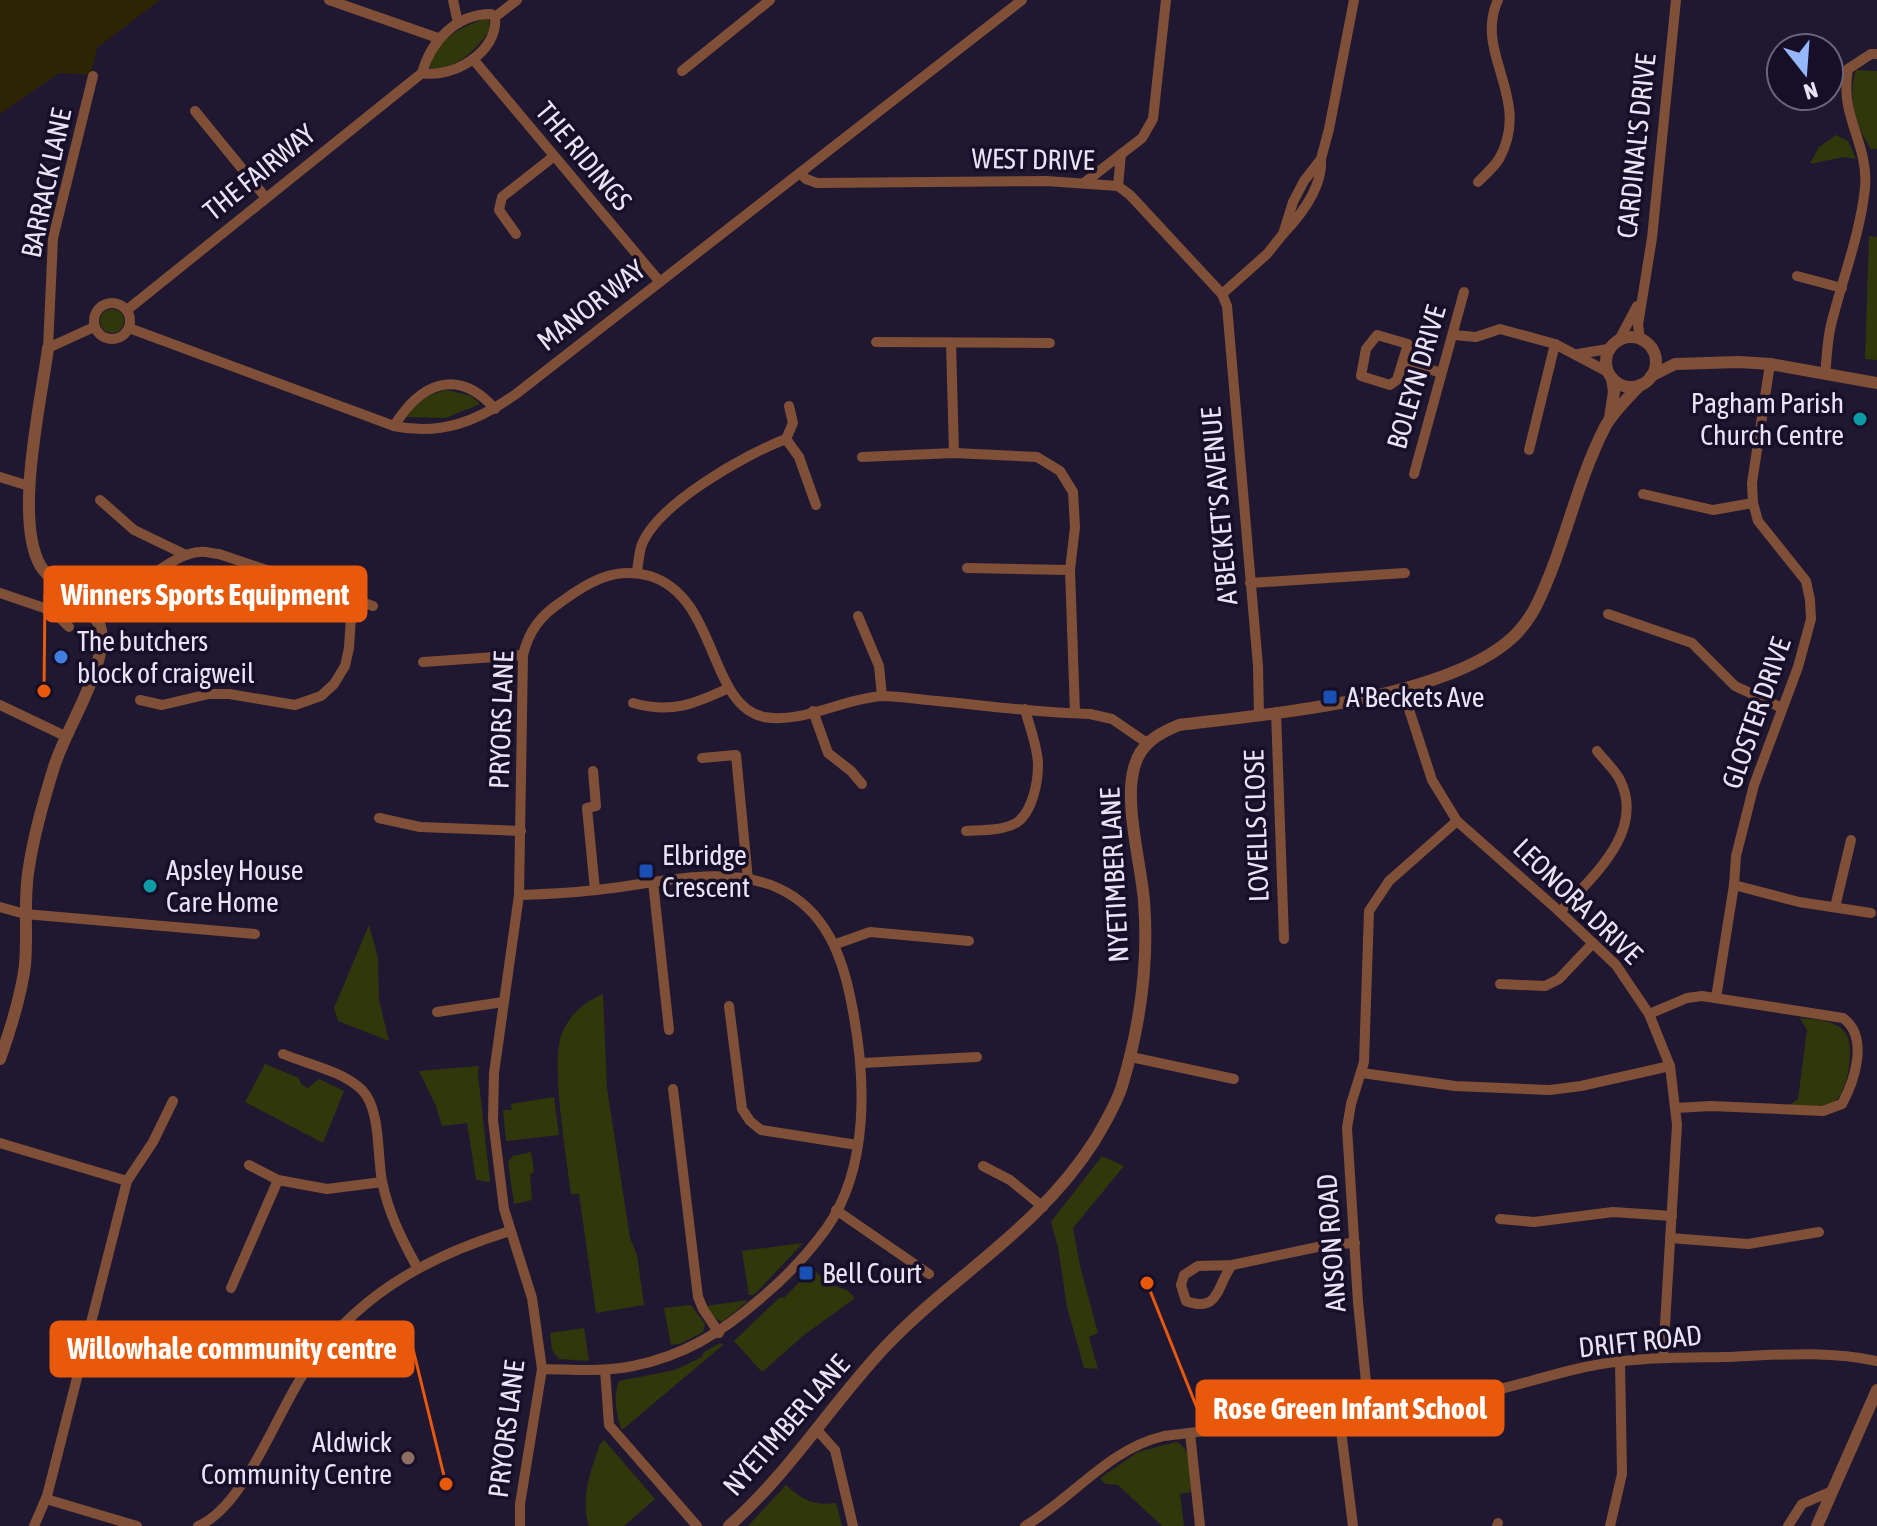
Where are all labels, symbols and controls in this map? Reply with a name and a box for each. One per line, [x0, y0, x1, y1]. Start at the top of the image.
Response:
north arrow [1765, 32, 1845, 112]
street label: CARDINAL'S DRIVE [1610, 52, 1662, 240]
text: N [1801, 77, 1821, 105]
street label: THE RIDINGS [530, 95, 639, 217]
street label: BARRACK LANE [15, 105, 77, 261]
street label: THE FAIRWAY [197, 117, 322, 227]
street label: WEST DRIVE [971, 142, 1095, 176]
street label: MANOR WAY [531, 253, 652, 357]
street label: BOLEYN DRIVE [1380, 302, 1452, 452]
place label: Pagham Parish Church Centre [1691, 387, 1844, 451]
street label: A'BECKET'S AVENUE [1194, 406, 1244, 606]
marker: Pagham Parish Church Centre [1851, 410, 1869, 428]
callout: Winners Sports Equipment [45, 567, 366, 621]
text: Winners Sports Equipment [60, 577, 350, 611]
place label: The butchers block of craigweil [77, 625, 255, 689]
street label: GLOSTER DRIVE [1715, 633, 1797, 793]
marker: The butchers block of craigweil [52, 648, 70, 666]
street label: PRYORS LANE [483, 650, 519, 790]
place label: A'Beckets Ave [1346, 681, 1484, 713]
marker: A'Beckets Ave [1321, 688, 1339, 706]
street label: LOVELLS CLOSE [1237, 749, 1275, 903]
street label: NYETIMBER LANE [1093, 787, 1135, 963]
street label: LEONORA DRIVE [1507, 832, 1649, 970]
place label: Elbridge Crescent [662, 839, 750, 903]
place label: Apsley House Care Home [166, 854, 303, 918]
marker: Elbridge Crescent [637, 862, 655, 880]
marker: Apsley House Care Home [141, 877, 159, 895]
street label: ANSON ROAD [1310, 1173, 1352, 1313]
place label: Bell Court [822, 1257, 922, 1289]
marker: Bell Court [797, 1264, 815, 1282]
street label: DRIFT ROAD [1577, 1319, 1703, 1363]
callout: Willowhale community centre [51, 1322, 413, 1376]
text: Willowhale community centre [66, 1331, 397, 1365]
street label: NYETIMBER LANE [716, 1348, 856, 1502]
street label: PRYORS LANE [482, 1358, 530, 1499]
callout: Rose Green Infant School [1197, 1381, 1503, 1435]
text: Rose Green Infant School [1213, 1391, 1488, 1425]
place label: Aldwick Community Centre [201, 1426, 392, 1490]
marker: Aldwick Community Centre [399, 1449, 417, 1467]

